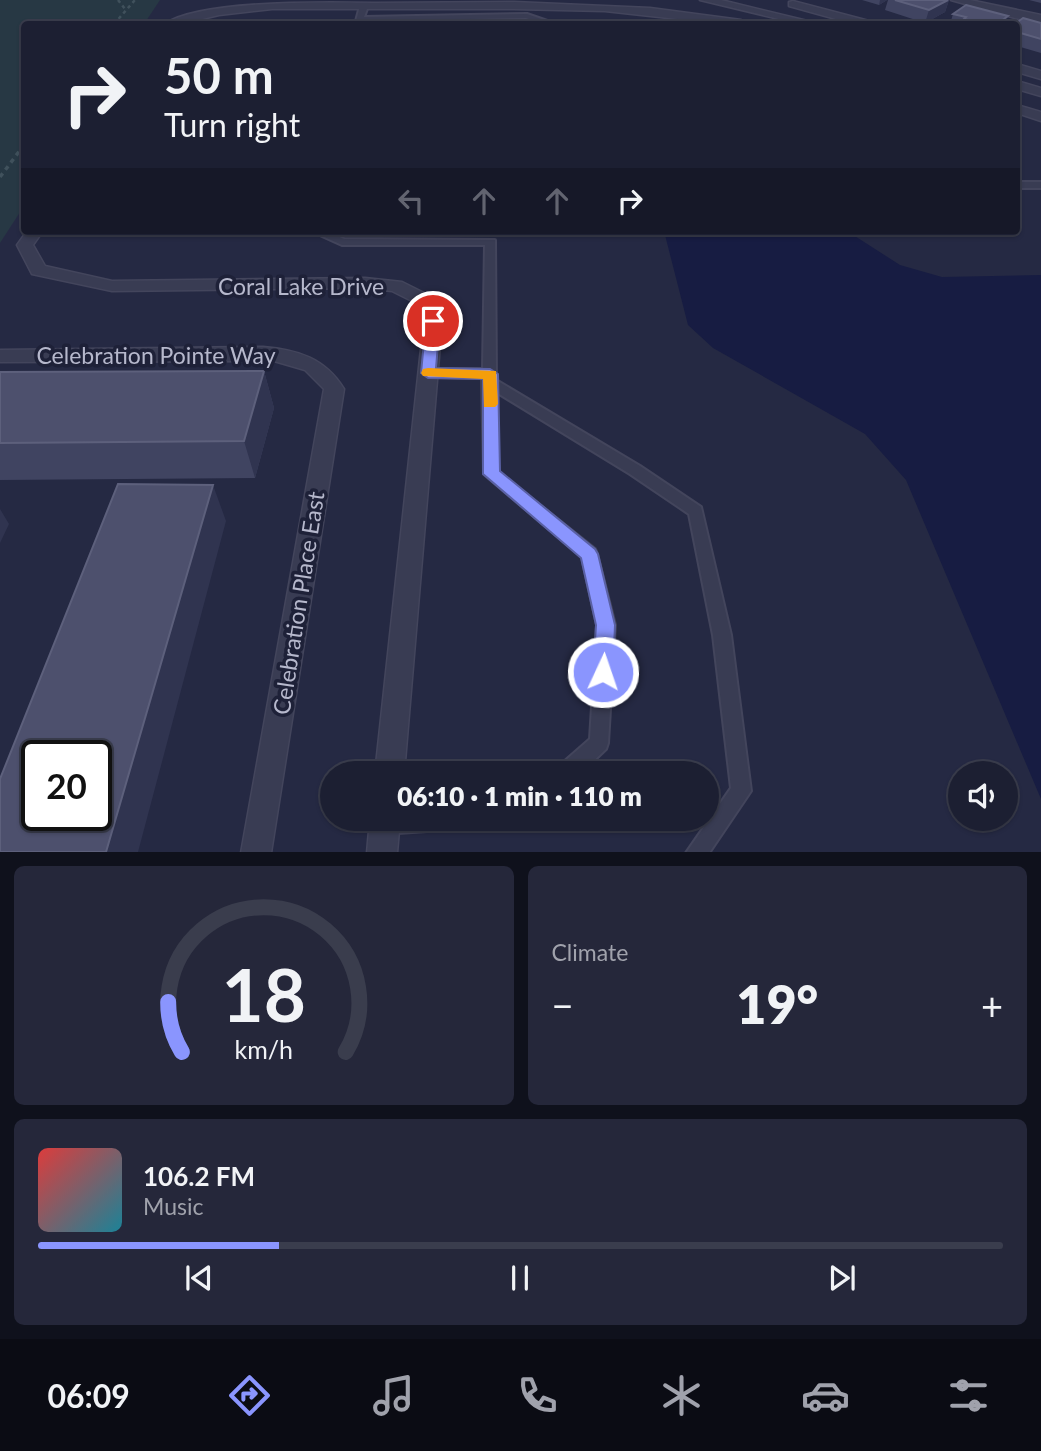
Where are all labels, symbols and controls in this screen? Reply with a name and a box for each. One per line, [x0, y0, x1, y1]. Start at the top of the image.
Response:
text: 50 m [164, 46, 274, 104]
icon: right [49, 49, 140, 140]
text: Turn right [164, 105, 300, 144]
icon: left [392, 182, 430, 220]
icon: ahead [465, 182, 503, 220]
icon: ahead [538, 182, 576, 220]
icon: right [611, 182, 649, 220]
street label: Coral Lake Drive [218, 272, 384, 300]
pin [403, 291, 463, 351]
icon: arrive [414, 302, 452, 340]
street label: Celebration Pointe Way [36, 341, 276, 369]
street label: Celebration Place East [267, 489, 330, 716]
position arrow [566, 635, 640, 709]
speed limit sign: 20 [21, 740, 112, 831]
map controls [948, 761, 1018, 831]
button: sound [948, 761, 1018, 831]
text: 06:10 · 1 min · 110 m [397, 780, 642, 812]
text: Climate [552, 938, 628, 966]
text: 18 [222, 950, 306, 1038]
text: 19° [736, 973, 818, 1035]
text: − [552, 982, 574, 1028]
text: + [981, 982, 1003, 1028]
text: km/h [234, 1033, 293, 1063]
text: 106.2 FM [143, 1160, 255, 1192]
text: Music [143, 1192, 203, 1220]
icon: previous [180, 1259, 218, 1297]
icon: pause [501, 1259, 539, 1297]
icon: next [823, 1259, 861, 1297]
icon: directions [225, 1371, 274, 1420]
icon: music [369, 1371, 418, 1420]
icon: phone [513, 1371, 562, 1420]
icon: climate [657, 1371, 706, 1420]
icon: car [801, 1371, 850, 1420]
icon: filters [944, 1371, 993, 1420]
text: 06:09 [47, 1376, 130, 1415]

